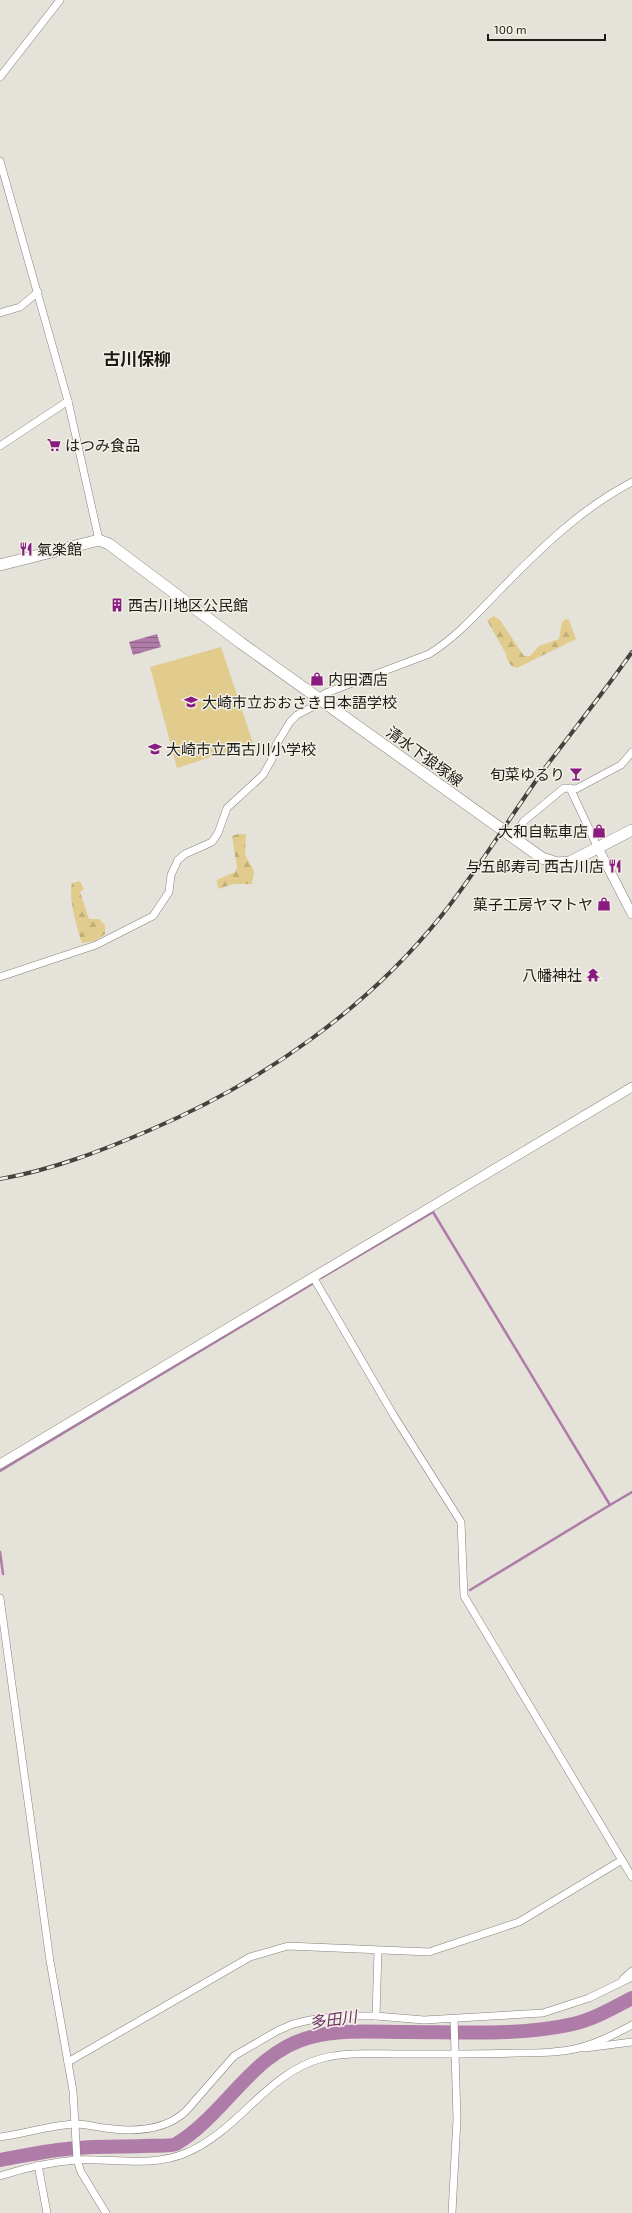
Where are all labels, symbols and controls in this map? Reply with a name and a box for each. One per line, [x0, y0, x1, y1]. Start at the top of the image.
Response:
scale bar [488, 16, 605, 42]
text: 100 m [494, 22, 526, 36]
district label: 古川保柳 [103, 348, 171, 368]
place label: はつみ食品 [65, 436, 140, 454]
supermarket icon: はつみ食品 [46, 437, 62, 453]
place label: 氣楽館 [37, 540, 82, 558]
restaurant icon: 氣楽館 [18, 541, 34, 557]
place label: 西古川地区公民館 [128, 596, 248, 614]
building icon: 西古川地区公民館 [109, 597, 125, 613]
place label: 内田酒店 [328, 670, 388, 688]
shop icon: 内田酒店 [309, 671, 325, 687]
place label: 大崎市立おおさき日本語学校 [202, 693, 397, 711]
school or university icon: 大崎市立おおさき日本語学校 [183, 694, 199, 710]
street label: 清水下狼塚線 [383, 722, 467, 790]
place label: 大崎市立西古川小学校 [166, 740, 316, 758]
school or university icon: 大崎市立西古川小学校 [147, 741, 163, 757]
place label: 旬菜ゆるり [490, 765, 565, 783]
bar icon: 旬菜ゆるり [568, 766, 584, 782]
place label: 大和自転車店 [498, 822, 588, 840]
shop icon: 大和自転車店 [591, 823, 607, 839]
place label: 与五郎寿司 西古川店 [466, 857, 604, 875]
restaurant icon: 与五郎寿司 西古川店 [607, 858, 623, 874]
place label: 菓子工房ヤマトヤ [473, 895, 593, 913]
shop icon: 菓子工房ヤマトヤ [596, 896, 612, 912]
place label: 八幡神社 [522, 966, 582, 984]
temple icon: 八幡神社 [585, 967, 601, 983]
water label: 多田川 [308, 2006, 360, 2032]

